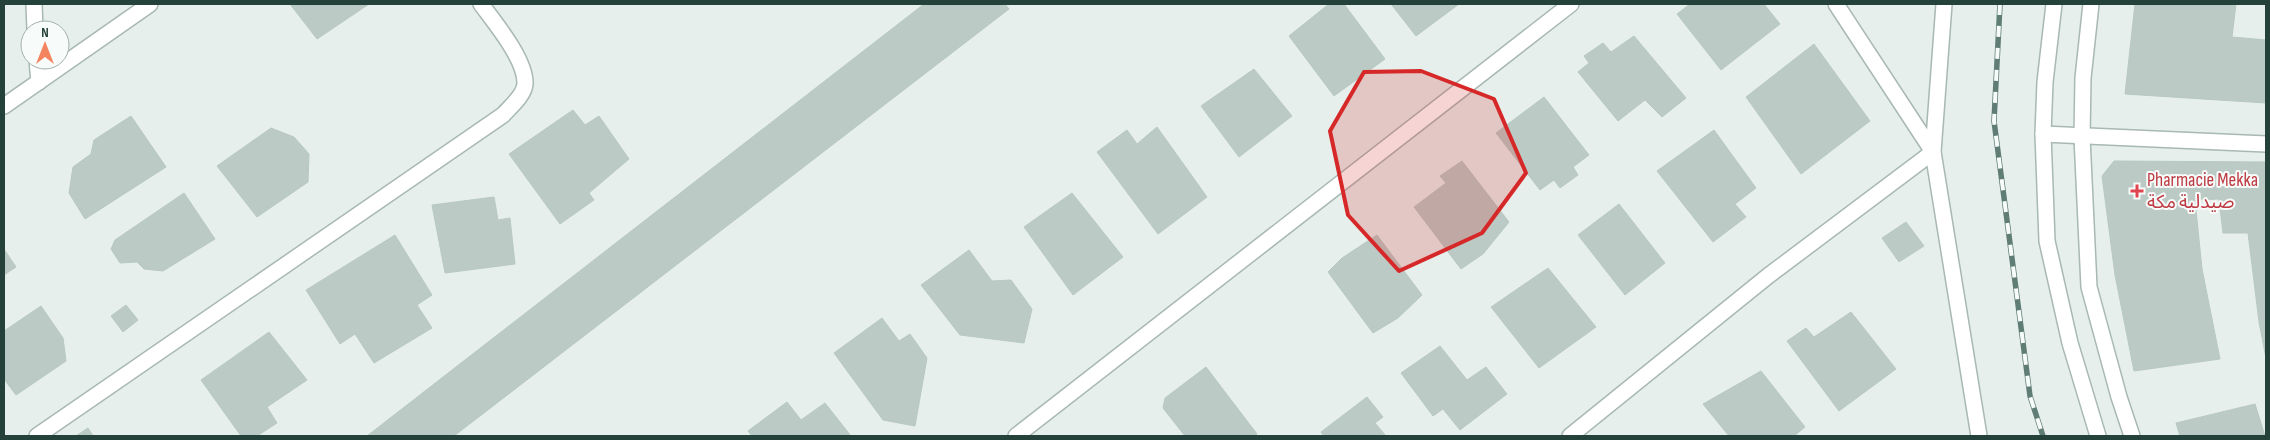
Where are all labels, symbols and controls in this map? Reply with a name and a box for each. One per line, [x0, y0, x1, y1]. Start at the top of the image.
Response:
north arrow [20, 20, 70, 70]
text: N [41, 24, 49, 41]
place label: Pharmacie Mekka صيدلية مكة [2147, 169, 2258, 214]
marker: Pharmacie Mekka صيدلية مكة [2131, 185, 2143, 197]

